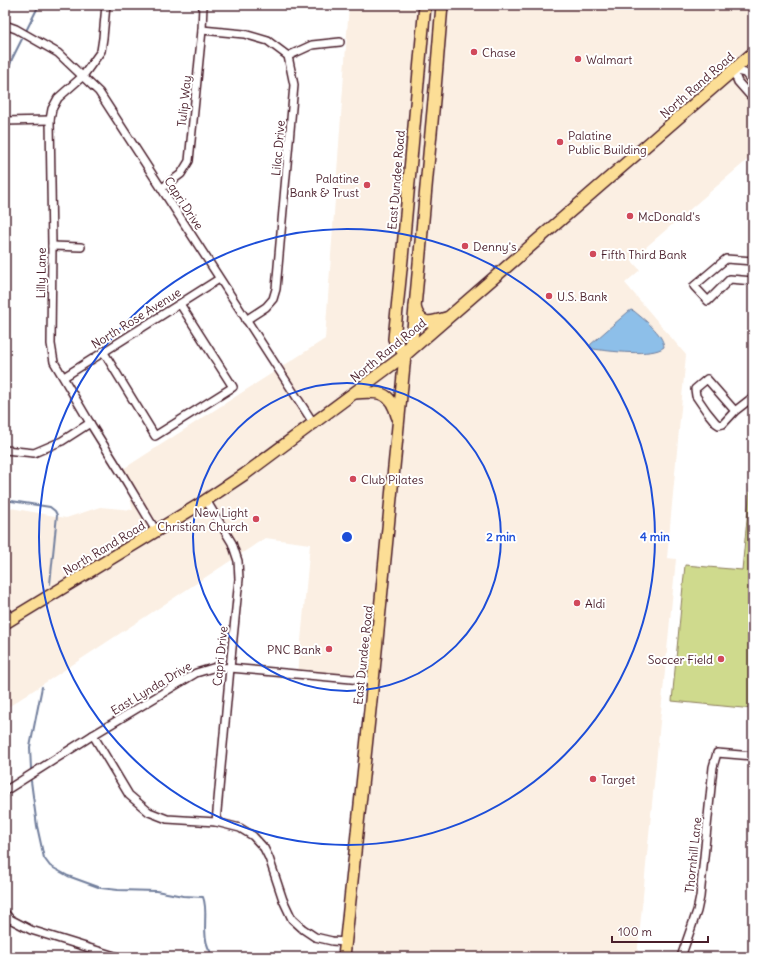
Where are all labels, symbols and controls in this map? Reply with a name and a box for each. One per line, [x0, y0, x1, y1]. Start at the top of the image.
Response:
place label: Chase [482, 45, 516, 60]
marker: Chase [469, 47, 479, 57]
street label: North Rand Road [657, 49, 737, 121]
place label: Walmart [586, 52, 632, 67]
marker: Walmart [573, 54, 583, 64]
street label: Tulip Way [174, 75, 194, 127]
street label: Lilac Drive [268, 119, 288, 177]
place label: Palatine Public Building [568, 128, 647, 157]
street label: East Dundee Road [384, 130, 408, 230]
marker: Palatine Public Building [555, 137, 565, 147]
place label: Palatine Bank & Trust [289, 171, 359, 200]
street label: Capri Drive [161, 174, 207, 232]
marker: Palatine Bank & Trust [362, 180, 372, 190]
place label: McDonald's [638, 209, 700, 224]
marker: McDonald's [625, 211, 635, 221]
place label: Denny's [473, 239, 516, 254]
marker: Denny's [460, 241, 470, 251]
street label: Lilly Lane [33, 247, 49, 299]
place label: Fifth Third Bank [601, 247, 687, 262]
marker: Fifth Third Bank [588, 249, 598, 259]
street label: North Rose Avenue [88, 284, 184, 352]
place label: U.S. Bank [557, 289, 607, 304]
marker: U.S. Bank [544, 291, 554, 301]
street label: North Rand Road [347, 315, 429, 385]
place label: Club Pilates [361, 472, 423, 487]
marker: Club Pilates [348, 474, 358, 484]
place label: New Light Christian Church [157, 505, 248, 534]
marker: New Light Christian Church [251, 514, 261, 524]
street label: North Rand Road [60, 518, 148, 578]
text: 2 min [486, 529, 516, 544]
text: 4 min [640, 529, 670, 544]
centre of rings [340, 530, 354, 544]
place label: Aldi [585, 596, 605, 611]
marker: Aldi [572, 598, 582, 608]
street label: East Dundee Road [350, 605, 376, 705]
street label: Capri Drive [209, 625, 231, 687]
place label: PNC Bank [267, 642, 321, 657]
marker: PNC Bank [324, 644, 334, 654]
place label: Soccer Field [648, 652, 713, 667]
marker: Soccer Field [716, 654, 726, 664]
street label: East Lynda Drive [108, 658, 194, 718]
place label: Target [601, 772, 635, 787]
marker: Target [588, 774, 598, 784]
street label: Thornhill Lane [682, 816, 704, 894]
scale bar [612, 918, 708, 944]
text: 100 m [618, 924, 652, 939]

